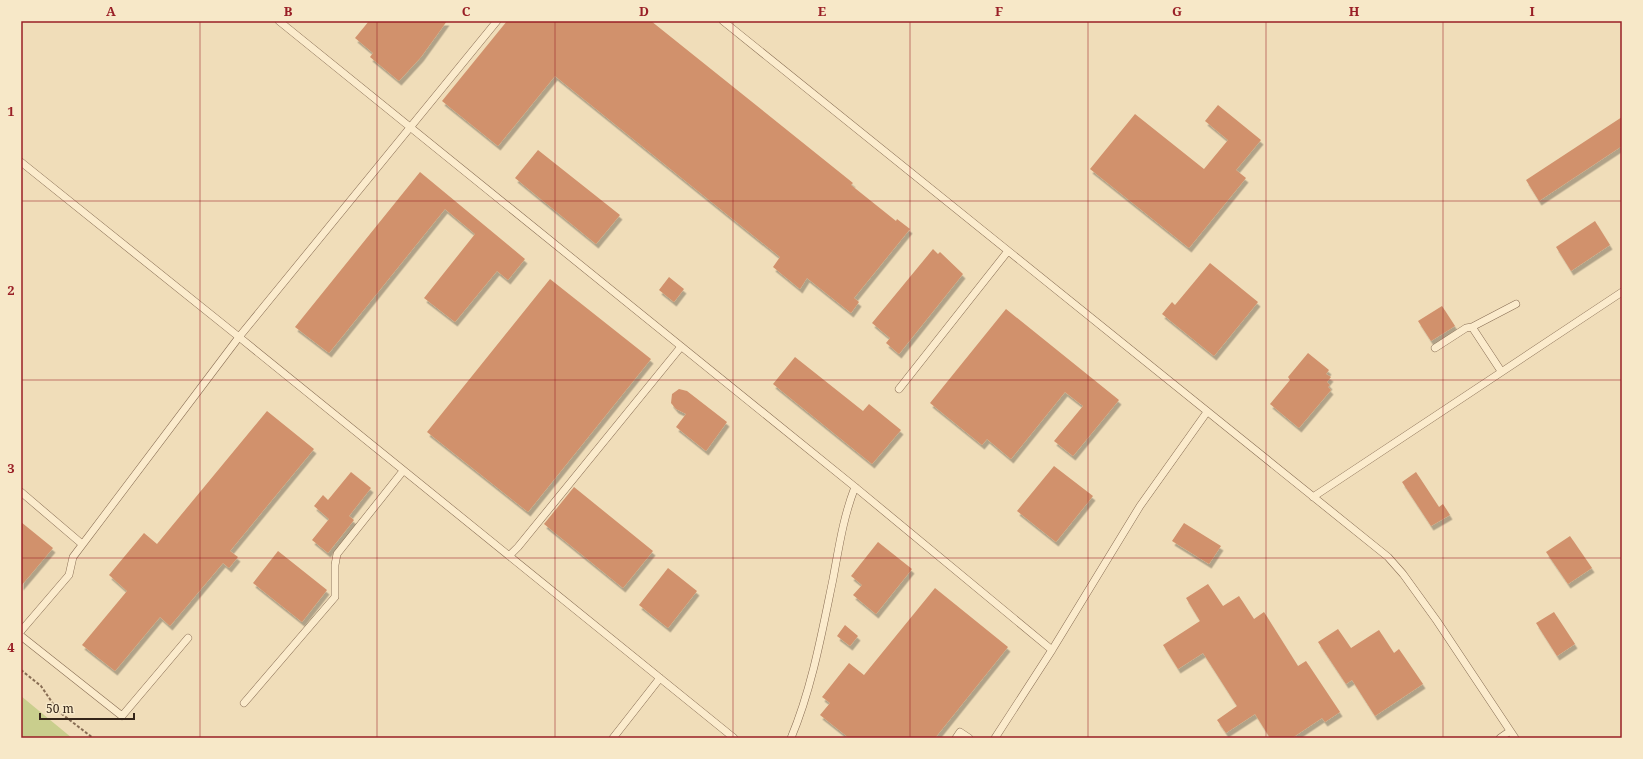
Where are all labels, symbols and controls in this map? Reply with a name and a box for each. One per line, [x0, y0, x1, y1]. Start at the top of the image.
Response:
text: A [106, 2, 116, 20]
text: B [284, 2, 293, 20]
text: C [462, 2, 471, 20]
text: D [639, 2, 649, 20]
text: E [818, 2, 827, 20]
text: F [995, 2, 1003, 20]
text: G [1172, 2, 1182, 20]
text: H [1349, 2, 1360, 20]
text: I [1529, 2, 1535, 20]
text: 1 [7, 102, 15, 120]
text: 2 [7, 281, 15, 299]
text: 3 [7, 459, 15, 477]
text: 4 [7, 638, 15, 656]
scale bar [40, 695, 134, 721]
text: 50 m [46, 700, 74, 717]

